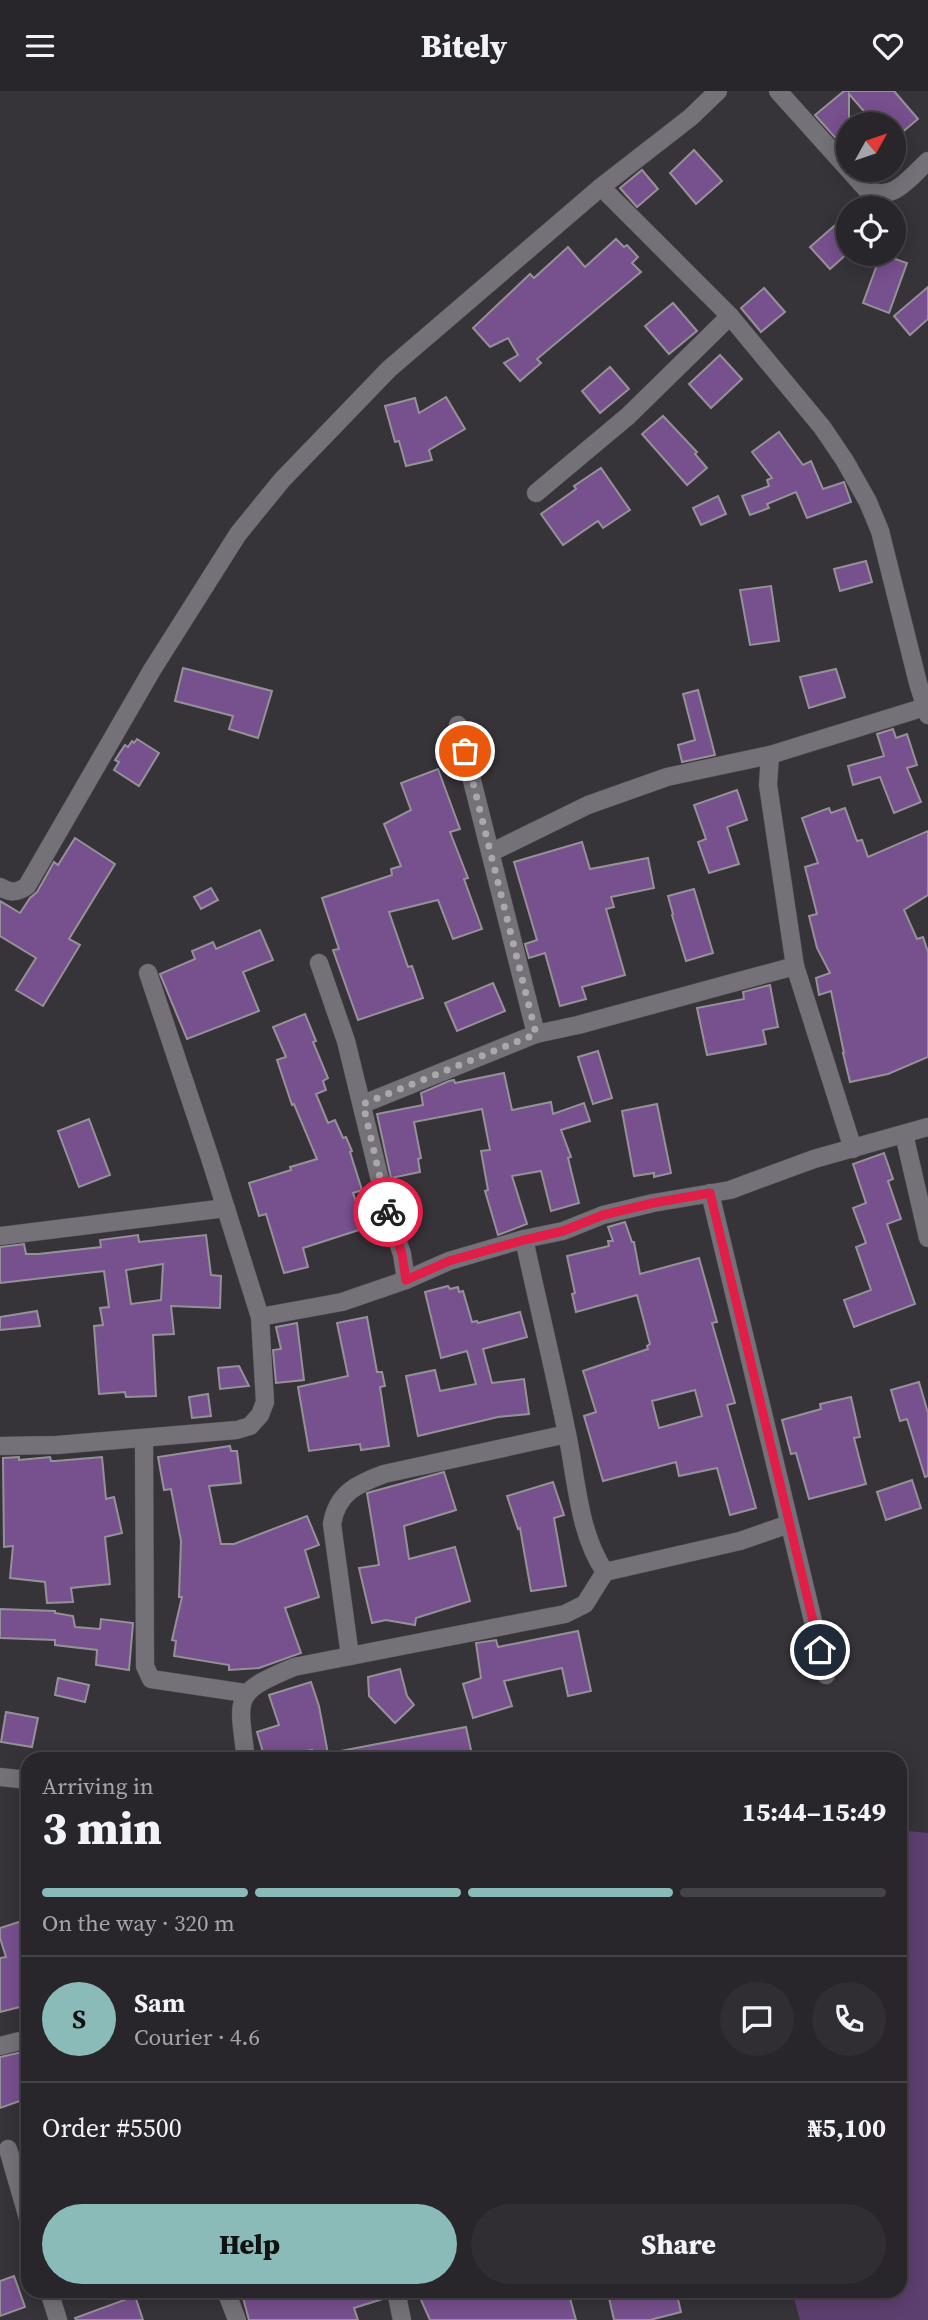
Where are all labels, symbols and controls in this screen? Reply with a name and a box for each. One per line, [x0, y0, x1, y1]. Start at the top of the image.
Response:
text: Bitely [421, 24, 507, 68]
icon: menu [21, 27, 59, 65]
icon: heart [869, 27, 907, 65]
north arrow [836, 112, 906, 182]
map controls [836, 112, 906, 266]
button: locate [836, 196, 906, 266]
pin [435, 721, 495, 781]
icon: bag [446, 732, 484, 770]
courier [353, 1177, 423, 1247]
icon: bike [369, 1193, 407, 1231]
pin [790, 1620, 850, 1680]
icon: home [801, 1631, 839, 1669]
text: Arriving in [42, 1770, 154, 1802]
text: 15:44–15:49 [742, 1794, 886, 1830]
text: 3 min [42, 1796, 162, 1859]
text: On the way · 320 m [42, 1907, 235, 1939]
button: chat [720, 1982, 794, 2056]
button: phone [812, 1982, 886, 2056]
text: Sam [134, 1985, 185, 2021]
text: S [72, 2001, 86, 2037]
text: Courier · 4.6 [134, 2021, 260, 2053]
text: Order #5500 [42, 2110, 182, 2146]
text: ₦5,100 [808, 2110, 886, 2146]
button: Help [42, 2204, 457, 2284]
button: Share [471, 2204, 886, 2284]

